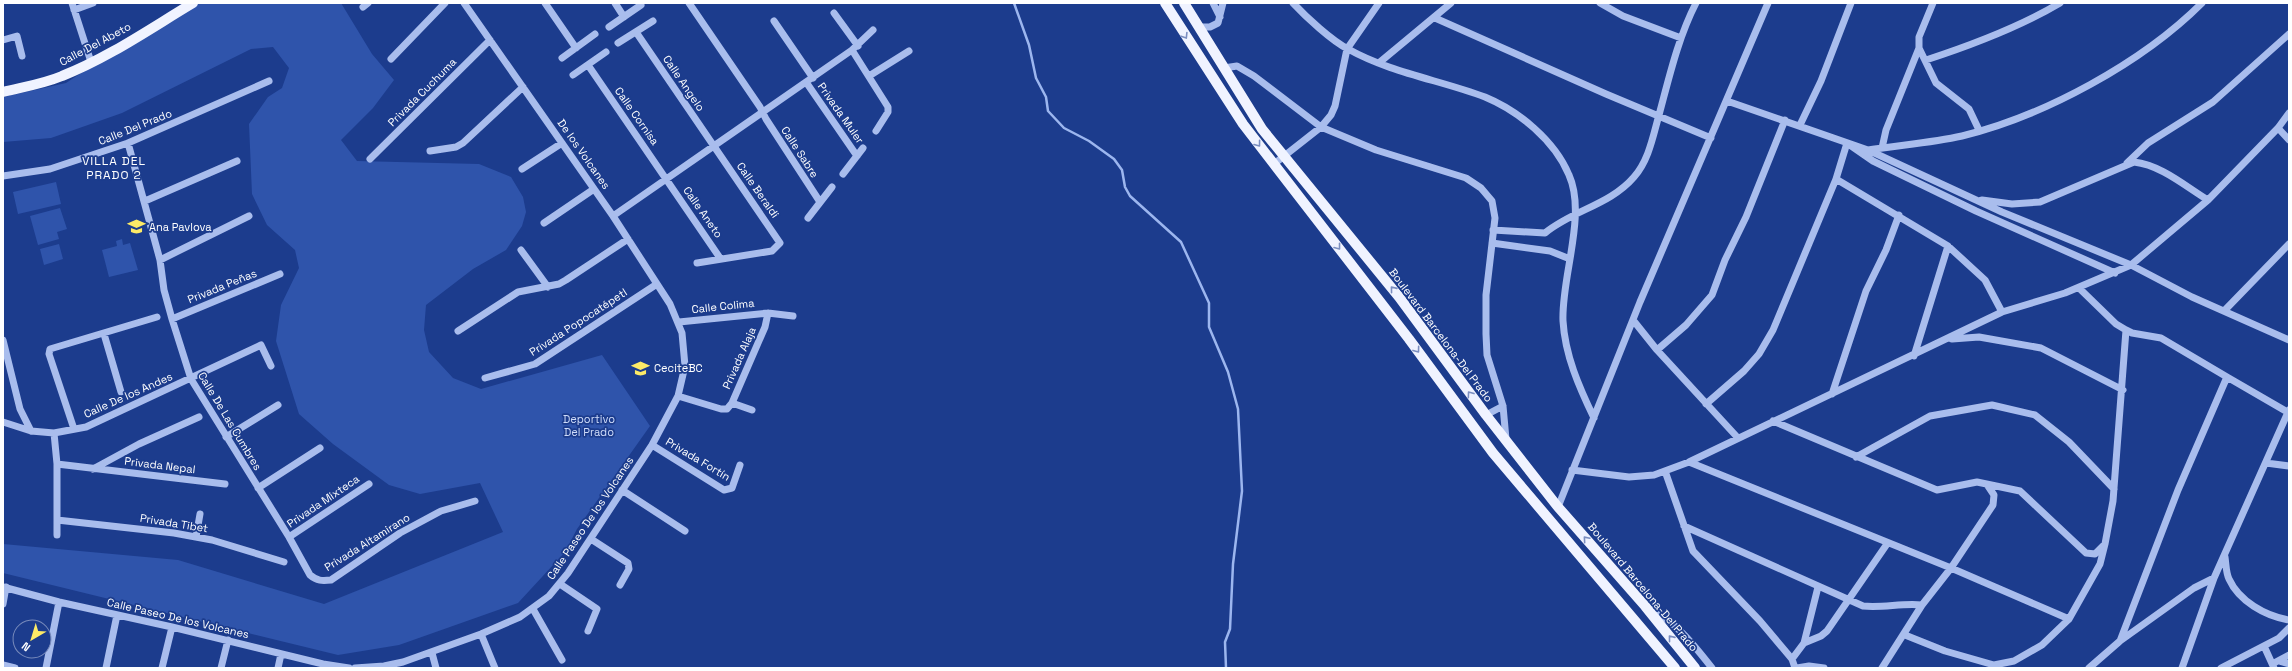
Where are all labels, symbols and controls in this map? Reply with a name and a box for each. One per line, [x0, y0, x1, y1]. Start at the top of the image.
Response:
street label: Calle Del Abeto [57, 19, 133, 69]
one-way arrow [1180, 32, 1187, 39]
street label: Calle Angelo [660, 52, 708, 114]
street label: Privada Cuchuma [385, 54, 460, 129]
street label: Privada Muler [815, 80, 867, 146]
street label: Calle Cornisa [612, 84, 663, 148]
street label: Calle Del Prado [96, 106, 174, 148]
street label: De los Volcanes [555, 116, 613, 192]
street label: Calle Sabre [778, 124, 822, 180]
one-way arrow [1254, 139, 1261, 146]
district label: VILLA DEL PRADO 2 [82, 153, 146, 183]
street label: Calle Beraldi [734, 159, 782, 221]
street label: Calle Aneto [680, 184, 726, 241]
school or university icon: Ana Pavlova [126, 217, 146, 237]
place label: Ana Pavlova [149, 220, 212, 234]
one-way arrow [1333, 242, 1340, 249]
street label: Boulevard Barcelona-Del Prado [1386, 265, 1496, 405]
street label: Privada Peñas [185, 266, 259, 306]
street label: Privada Popocatépetl [526, 285, 630, 359]
one-way arrow [1390, 287, 1397, 294]
street label: Calle Colima [691, 296, 756, 316]
street label: Privada Alaja [719, 324, 759, 391]
one-way arrow [1412, 345, 1419, 352]
school or university icon: CeciteBC [631, 358, 651, 378]
place label: CeciteBC [654, 361, 703, 375]
street label: Calle De los Andes [81, 369, 175, 421]
street label: Calle De Las Cumbres [195, 369, 265, 473]
one-way arrow [1468, 391, 1475, 398]
park label: Deportivo Del Prado [563, 412, 615, 439]
street label: Privada Fortín [663, 434, 733, 484]
street label: Privada Nepal [124, 454, 196, 476]
street label: Calle Paseo De los Volcanes [544, 454, 637, 582]
street label: Privada Mixteca [284, 471, 363, 530]
street label: Privada Altamirano [322, 510, 413, 574]
street label: Privada Tibet [139, 511, 209, 535]
street label: Boulevard Barcelona-Del Prado [1585, 520, 1701, 654]
one-way arrow [1584, 536, 1591, 544]
street label: Calle Paseo De los Volcanes [106, 595, 251, 641]
north arrow [12, 619, 52, 659]
one-way arrow [1668, 635, 1675, 642]
text: N [19, 639, 33, 655]

